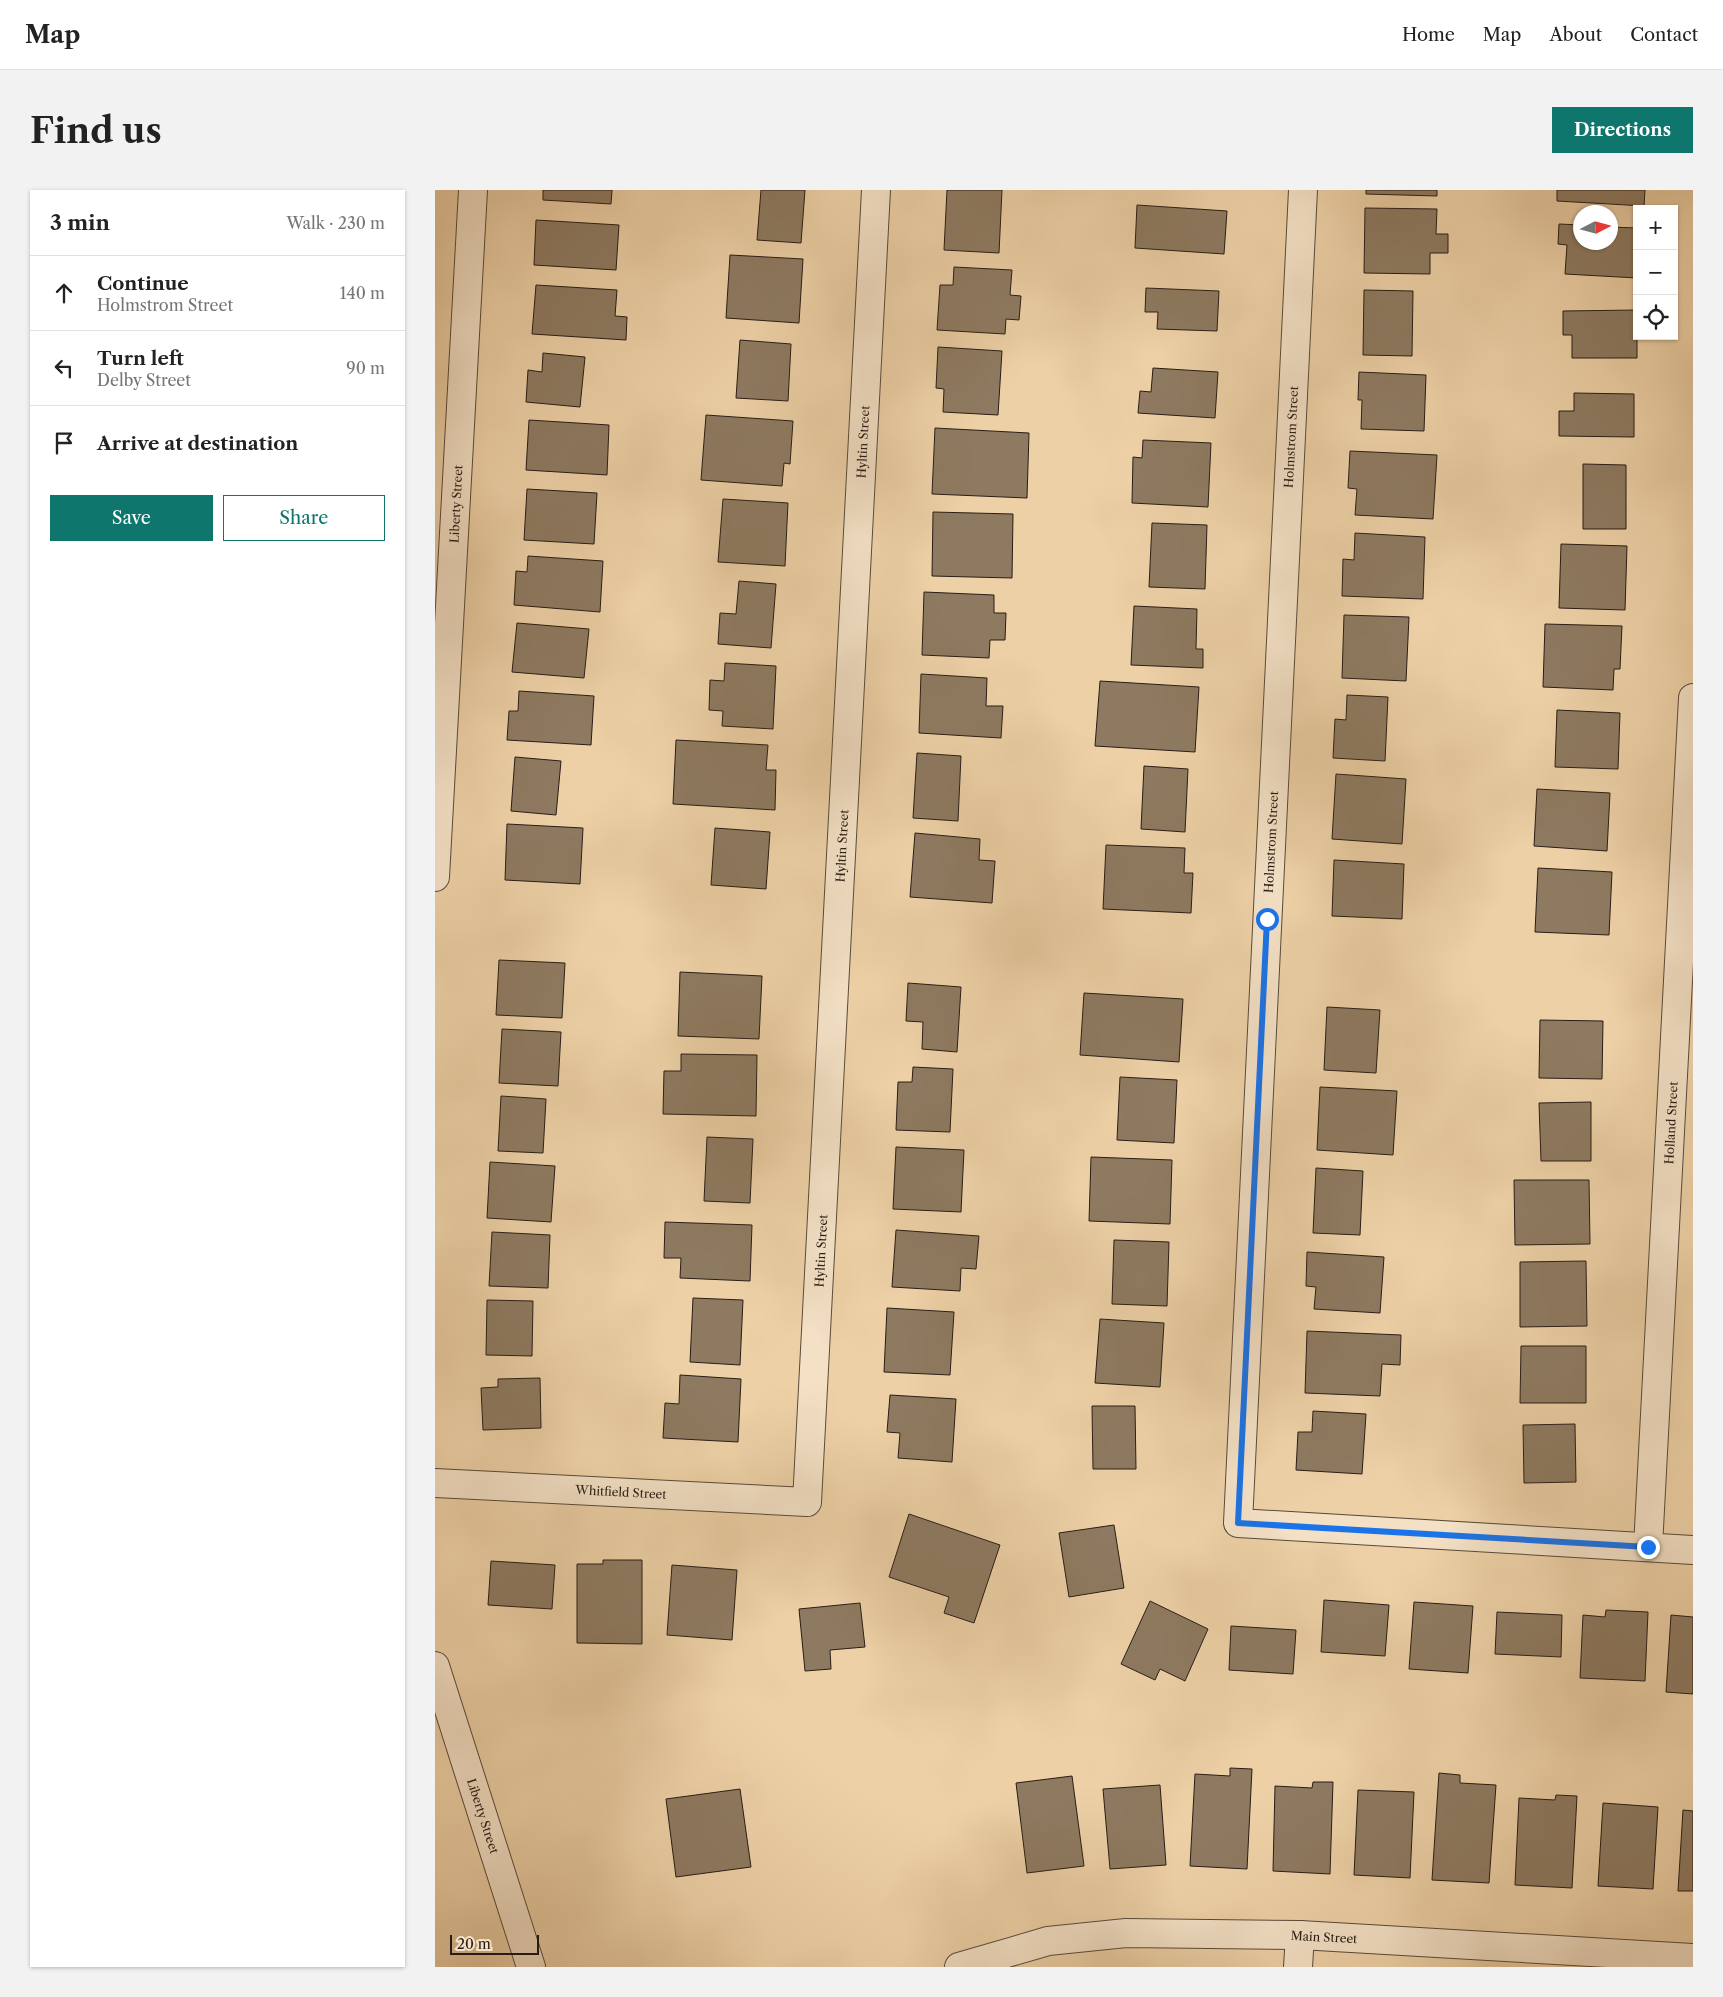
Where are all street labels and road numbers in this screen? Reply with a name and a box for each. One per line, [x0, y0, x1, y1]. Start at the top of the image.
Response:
street label: Holmstrom Street [1281, 385, 1301, 488]
street label: Hyltin Street [854, 405, 872, 479]
street label: Liberty Street [446, 464, 466, 543]
street label: Holmstrom Street [1261, 790, 1281, 893]
street label: Hyltin Street [833, 809, 851, 883]
street label: Holland Street [1661, 1080, 1681, 1165]
street label: Hyltin Street [812, 1214, 830, 1288]
street label: Whitfield Street [574, 1482, 668, 1502]
street label: Liberty Street [464, 1776, 502, 1856]
street label: Main Street [1290, 1928, 1358, 1946]

